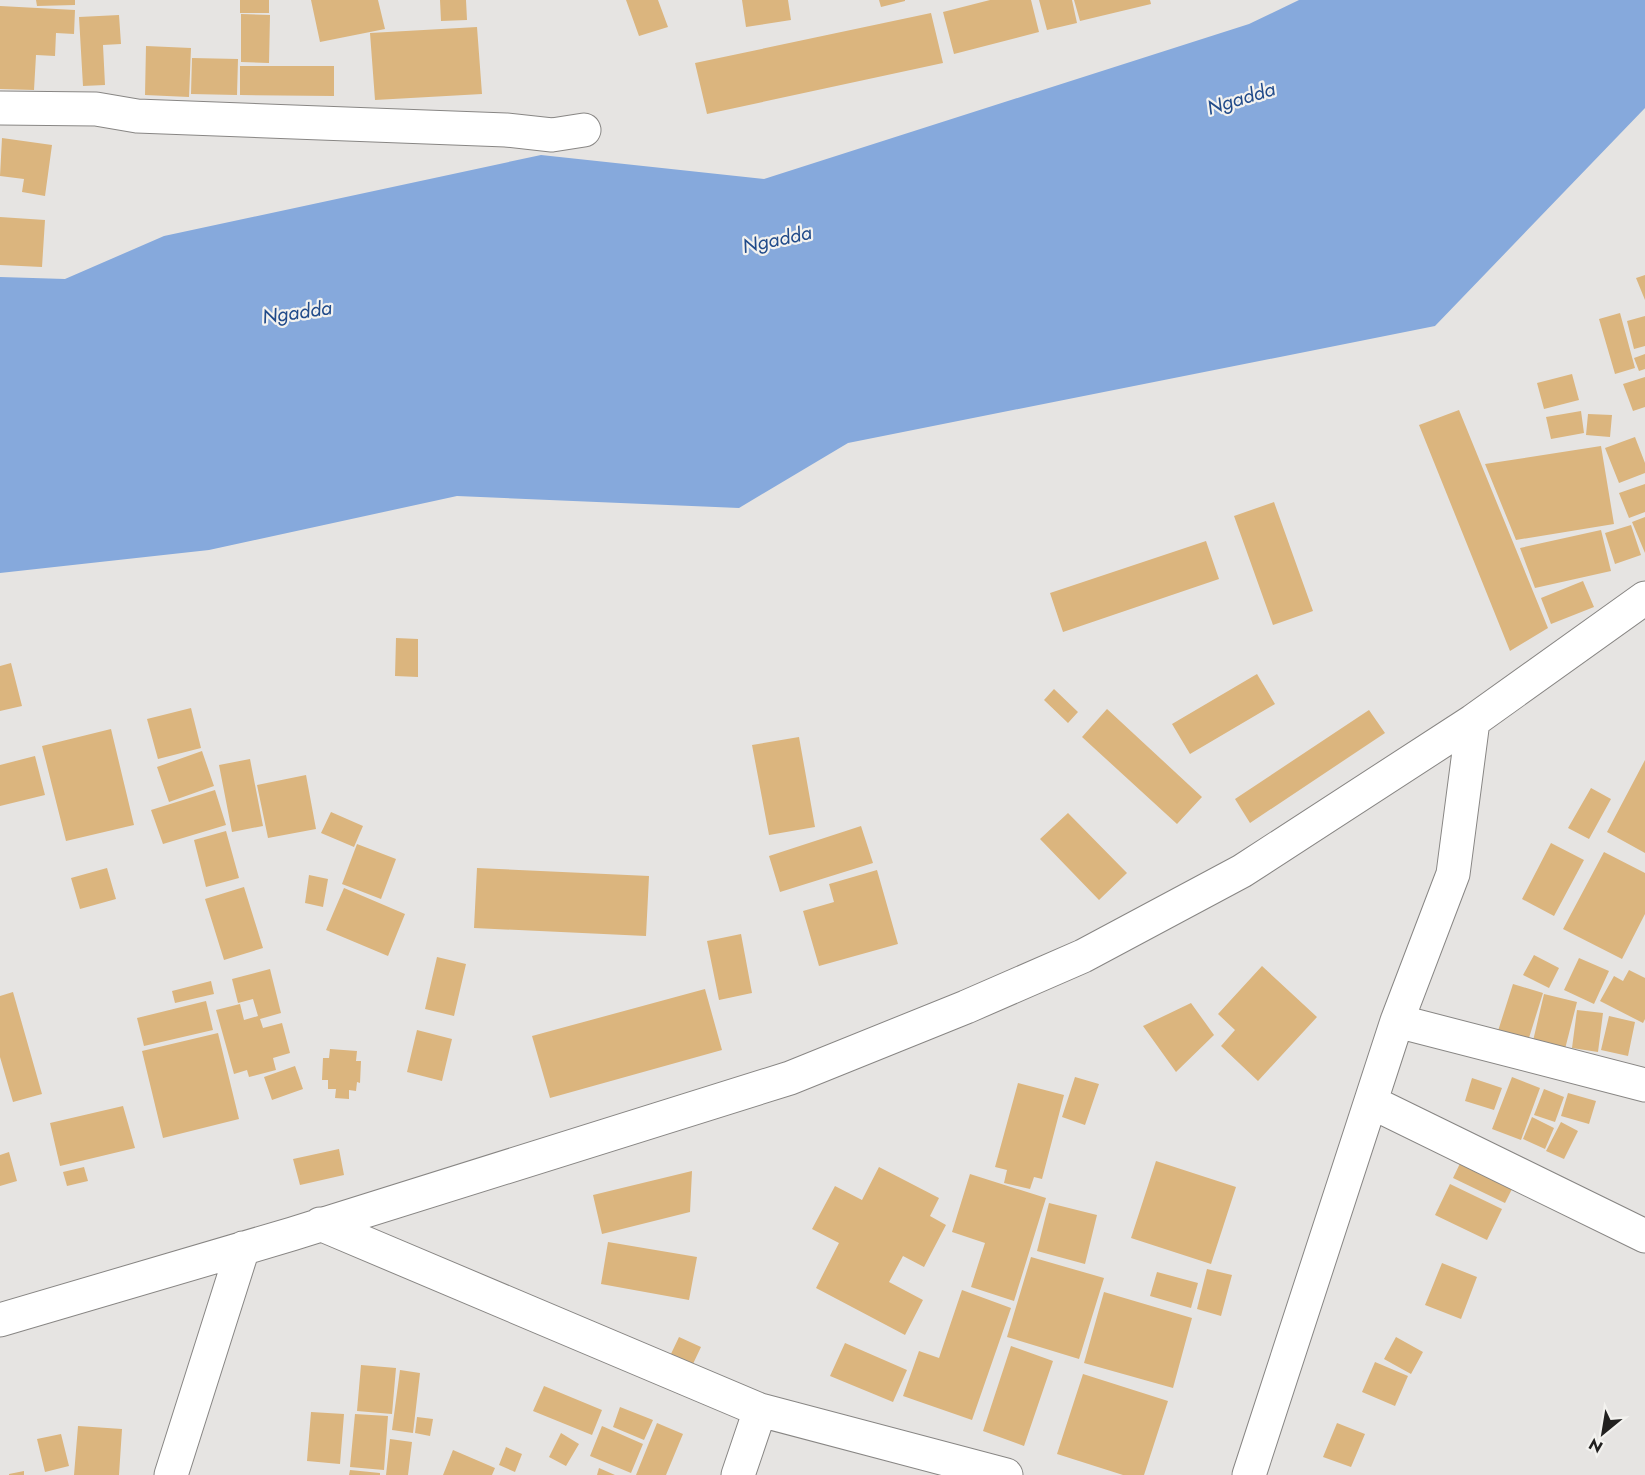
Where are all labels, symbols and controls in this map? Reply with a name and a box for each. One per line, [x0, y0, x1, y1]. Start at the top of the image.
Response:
water label: Ngadda [1203, 74, 1279, 123]
water label: Ngadda [740, 218, 815, 261]
water label: Ngadda [260, 293, 334, 332]
north arrow [1573, 1403, 1633, 1463]
text: N [1584, 1432, 1607, 1459]

